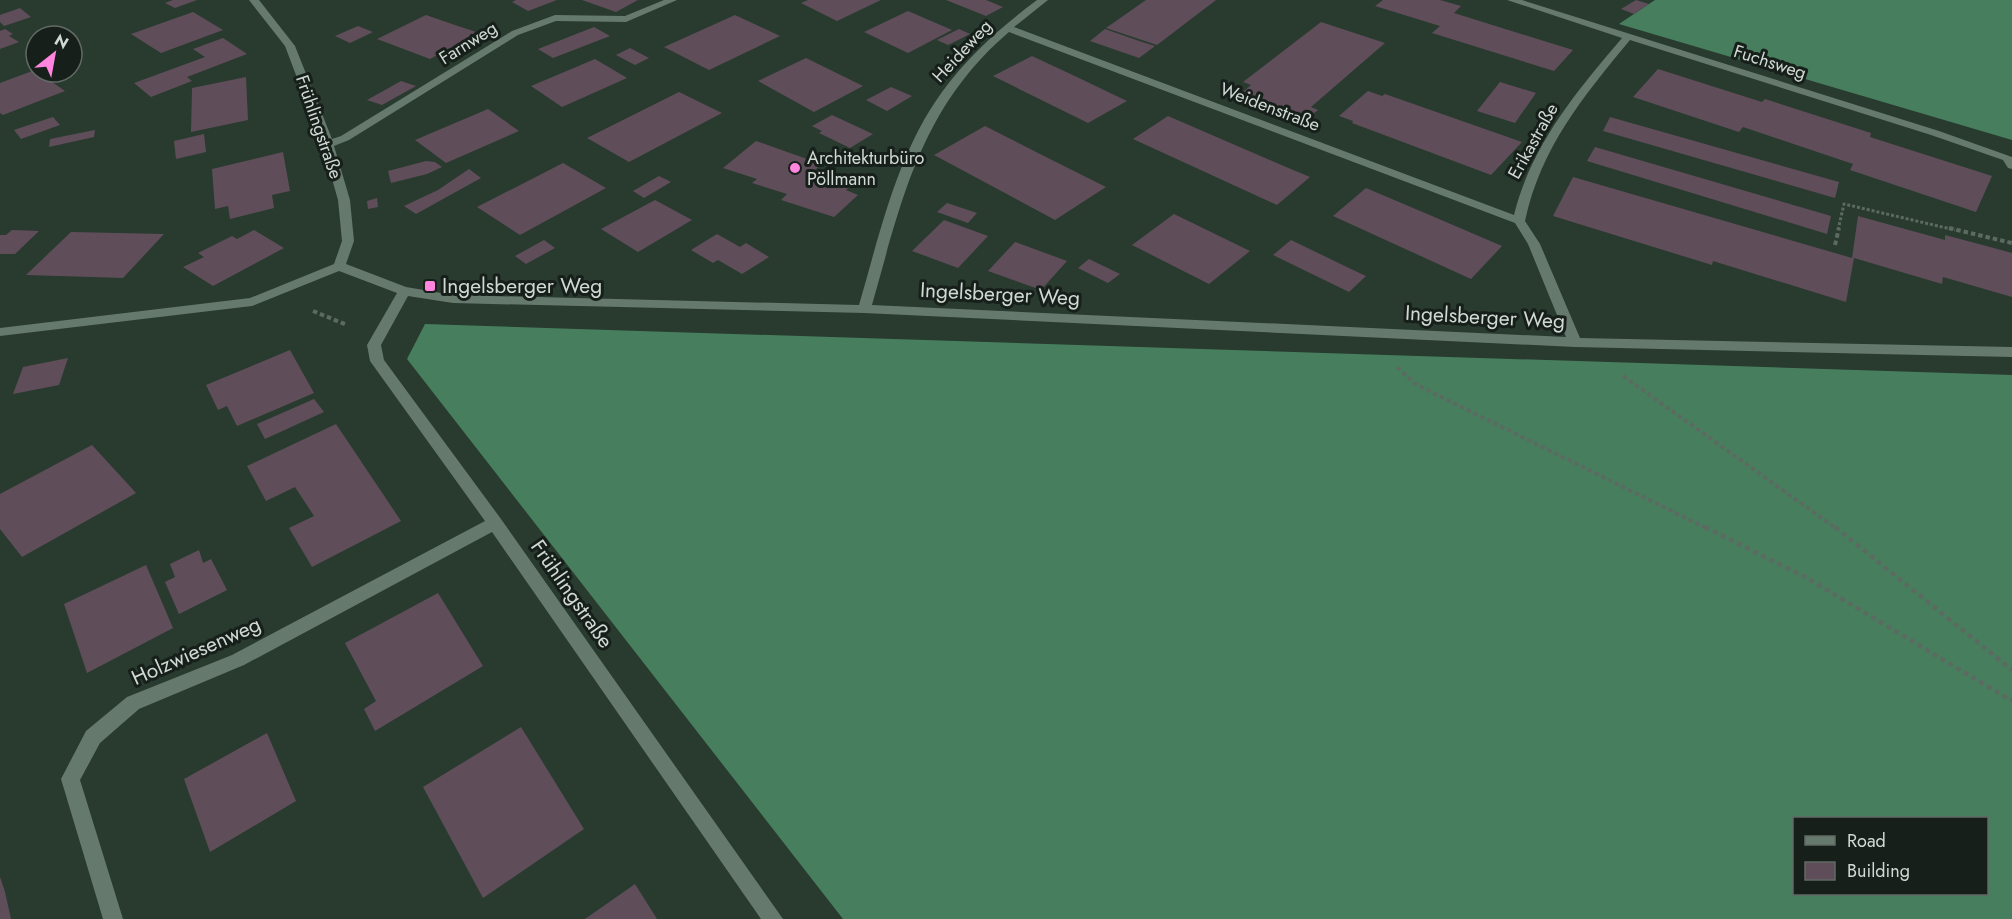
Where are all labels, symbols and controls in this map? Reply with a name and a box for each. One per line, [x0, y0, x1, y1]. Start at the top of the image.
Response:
street label: Heideweg [926, 14, 998, 88]
street label: Farnweg [434, 15, 502, 71]
north arrow [24, 24, 84, 84]
text: N [50, 28, 73, 55]
street label: Fuchsweg [1730, 38, 1810, 86]
street label: Frühlingstraße [289, 72, 349, 182]
street label: Weidenstraße [1216, 76, 1324, 138]
street label: Erikastraße [1501, 98, 1565, 184]
place label: Architekturbüro Pöllmann [807, 145, 925, 192]
marker: Architekturbüro Pöllmann [788, 161, 802, 175]
place label: Ingelsberger Weg [442, 271, 602, 301]
street label: Ingelsberger Weg [919, 275, 1081, 313]
marker: Ingelsberger Weg [423, 279, 437, 293]
street label: Ingelsberger Weg [1404, 298, 1566, 336]
street label: Frühlingstraße [524, 534, 621, 654]
street label: Holzwiesenweg [127, 609, 265, 693]
legend [1793, 817, 1988, 895]
text: Road [1847, 828, 1886, 854]
text: Building [1847, 858, 1910, 884]

